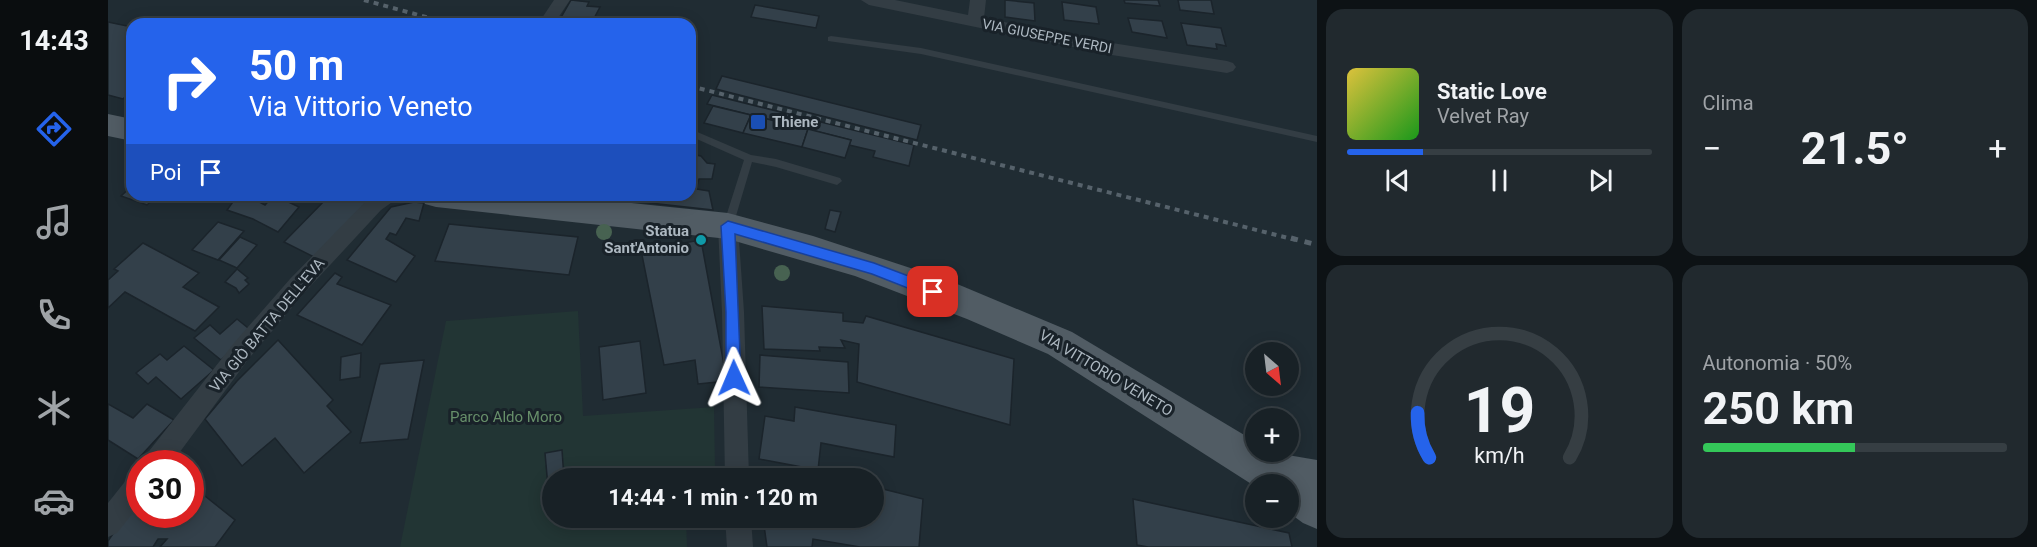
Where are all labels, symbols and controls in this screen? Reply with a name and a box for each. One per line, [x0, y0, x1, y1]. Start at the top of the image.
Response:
street label: VIA GIUSEPPE VERDI [981, 16, 1113, 56]
text: 14:43 [19, 25, 89, 57]
text: 50 m [249, 41, 344, 90]
icon: right [150, 42, 228, 120]
text: Static Love [1437, 79, 1547, 104]
text: Via Vittorio Veneto [249, 91, 473, 123]
text: Clima [1703, 91, 1754, 115]
text: Velvet Ray [1437, 104, 1529, 128]
icon: directions [33, 108, 75, 150]
marker: Thiene [749, 113, 767, 131]
place label: Thiene [772, 113, 818, 131]
text: 21.5° [1801, 122, 1909, 175]
text: − [1703, 129, 1721, 168]
text: + [1988, 129, 2007, 168]
icon: arrive [194, 156, 227, 189]
text: Poi [150, 160, 182, 185]
icon: previous [1381, 164, 1414, 197]
icon: pause [1483, 164, 1516, 197]
icon: next [1584, 164, 1617, 197]
icon: music [33, 201, 75, 243]
place label: Statua Sant'Antonio [604, 222, 689, 257]
marker: Statua Sant'Antonio [694, 233, 708, 247]
street label: VIA GIÒ BATTA DELL'EVA [206, 254, 328, 396]
pin [907, 266, 958, 317]
icon: arrive [916, 275, 949, 308]
icon: phone [33, 294, 75, 336]
street label: VIA VITTORIO VENETO [1036, 326, 1176, 420]
north arrow [1245, 342, 1299, 396]
map controls [1245, 342, 1299, 528]
position arrow [702, 346, 766, 410]
text: Autonomia · 50% [1703, 351, 1852, 375]
text: 19 [1463, 374, 1535, 447]
text: 250 km [1703, 382, 1854, 435]
icon: climate [33, 387, 75, 429]
park label: Parco Aldo Moro [450, 408, 562, 426]
button: + [1245, 408, 1299, 462]
text: km/h [1474, 444, 1524, 469]
speed limit sign: 30 [126, 450, 204, 528]
button: − [1245, 474, 1299, 528]
icon: car [33, 480, 75, 522]
text: 14:44 · 1 min · 120 m [608, 485, 818, 510]

